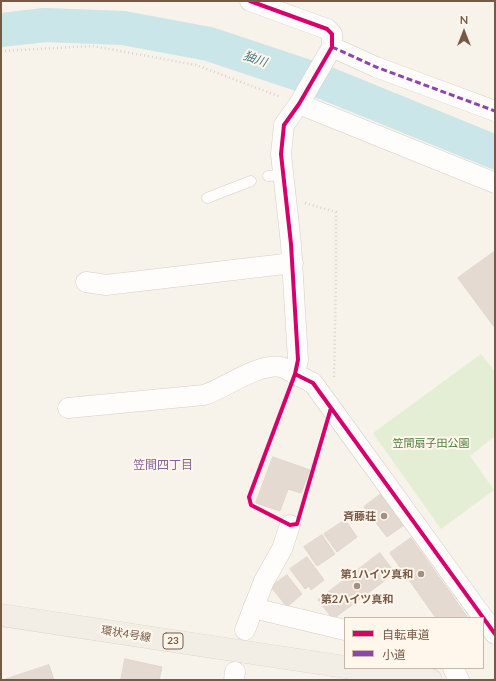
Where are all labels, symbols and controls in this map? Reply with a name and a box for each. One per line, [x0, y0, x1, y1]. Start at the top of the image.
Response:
north arrow [444, 12, 484, 52]
text: N [460, 13, 468, 26]
water label: 㹨川 [241, 48, 269, 70]
park label: 笠間扇子田公園 [393, 436, 469, 450]
district label: 笠間四丁目 [133, 458, 193, 472]
place label: 斉藤荘 [343, 509, 376, 523]
marker: 斉藤荘 [379, 511, 389, 521]
place label: 第1ハイツ真和 [341, 567, 413, 581]
marker: 第1ハイツ真和 [416, 569, 426, 579]
marker: 第2ハイツ真和 [352, 581, 362, 591]
place label: 第2ハイツ真和 [321, 592, 393, 606]
legend [344, 617, 484, 669]
street label: 環状4号線 [100, 624, 152, 644]
text: 自転車道 [382, 627, 430, 642]
road number: 23 [163, 633, 183, 649]
text: 小道 [382, 647, 406, 662]

